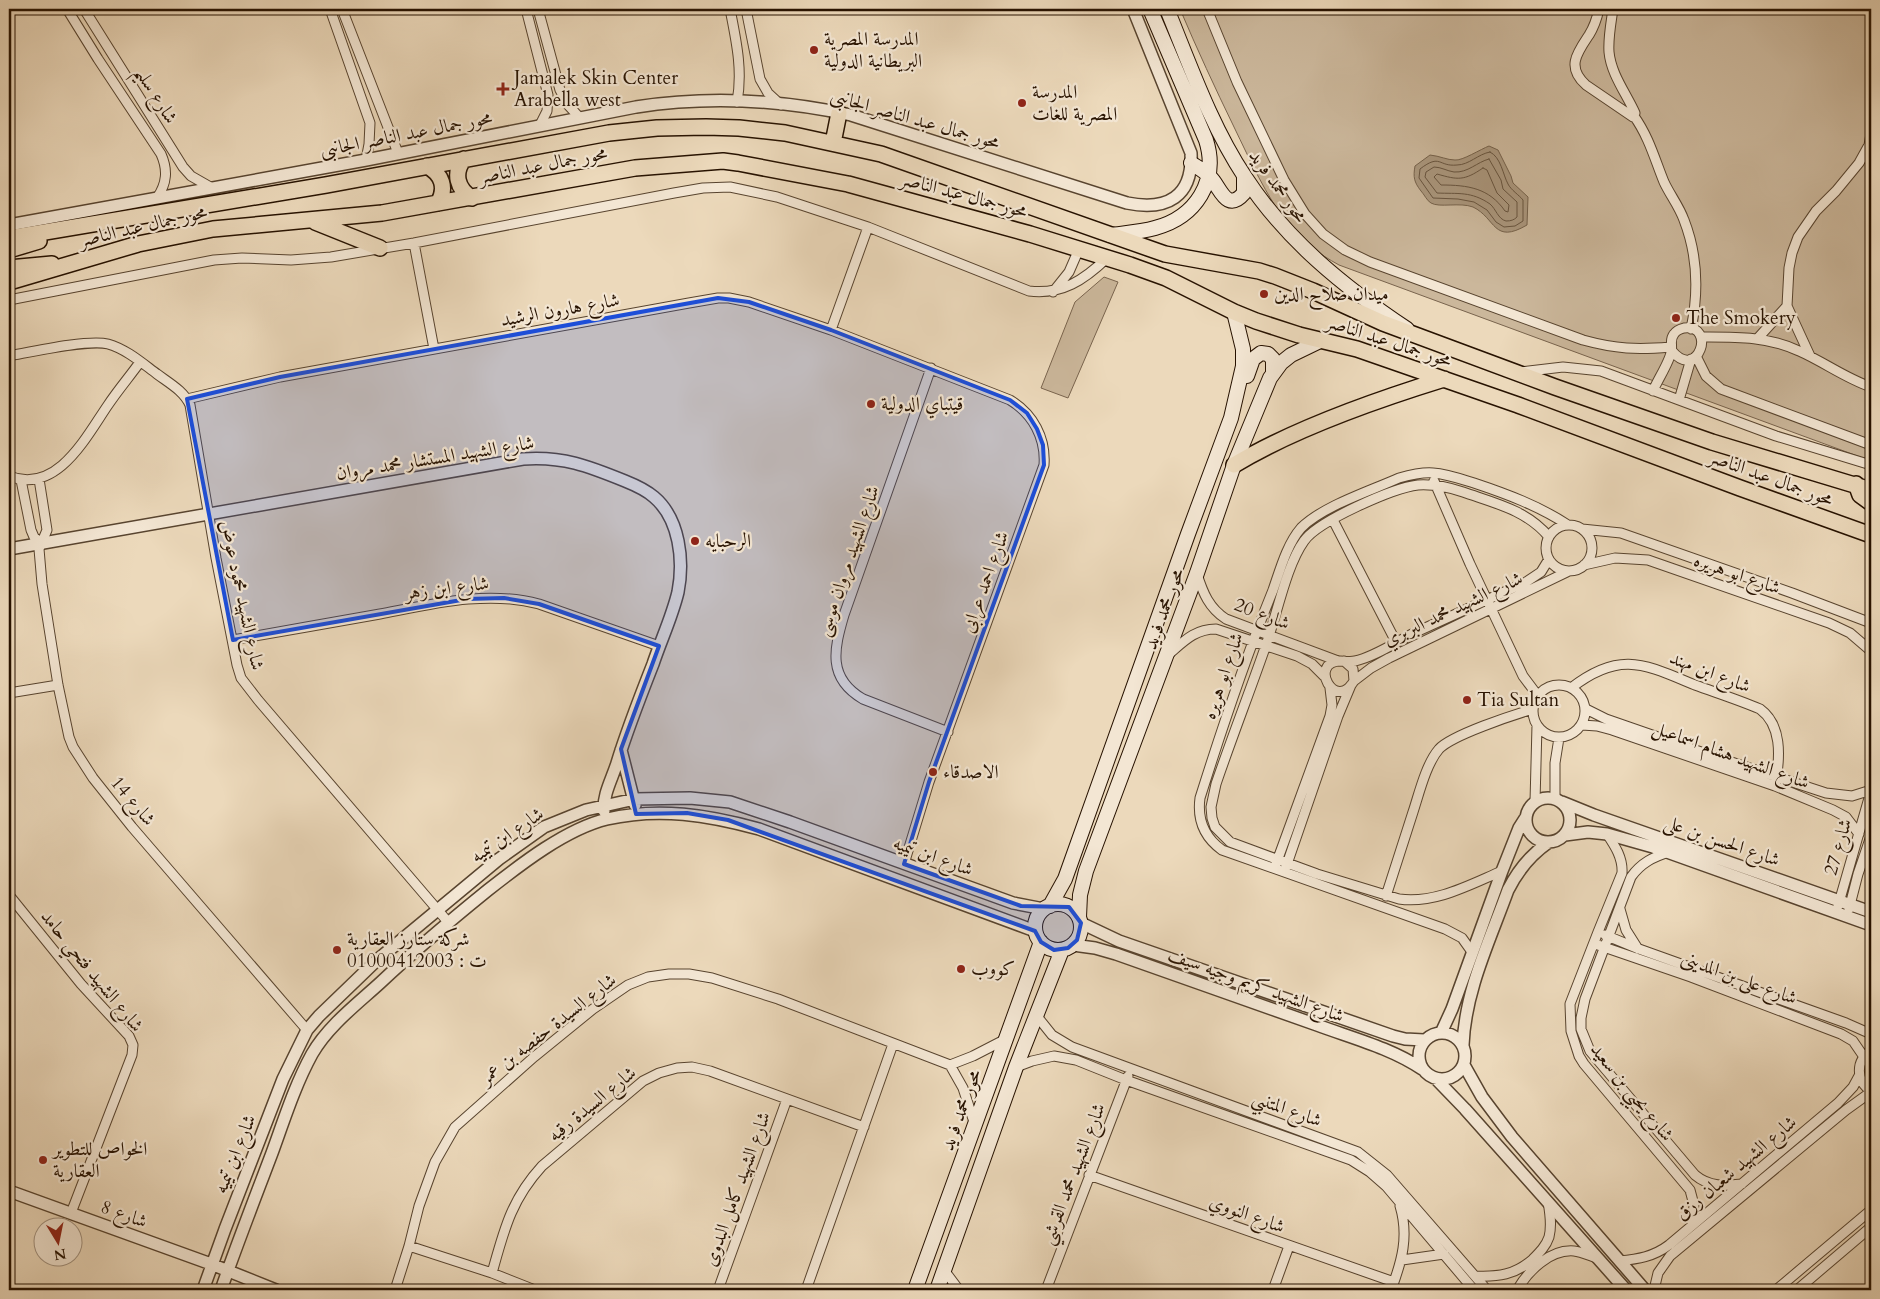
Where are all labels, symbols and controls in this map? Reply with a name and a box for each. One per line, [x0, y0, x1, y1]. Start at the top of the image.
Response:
place label: المدرسة المصرية البريطانية الدولية [824, 26, 922, 74]
marker: المدرسة المصرية البريطانية الدولية [808, 44, 820, 56]
street label: شارع سليم [123, 61, 184, 132]
place label: Jamalek Skin Center Arabella west [511, 65, 678, 113]
place label: المدرسة المصرية للغات [1032, 79, 1117, 127]
marker: Jamalek Skin Center Arabella west [496, 82, 510, 96]
street label: محور جمال عبد الناصر الجانبى [827, 82, 1003, 156]
marker: المدرسة المصرية للغات [1016, 97, 1028, 109]
street label: محور جمال عبد الناصر الجانبى [318, 104, 495, 163]
street label: محور جمال عبد الناصر [475, 140, 610, 191]
street label: محور محمد فريد [1243, 144, 1314, 228]
street label: محور جمال عبد الناصر [896, 165, 1031, 225]
street label: محور جمال عبد الناصر [75, 199, 210, 254]
place label: ميدان صلاح الدين [1274, 281, 1389, 311]
street label: شارع هارون الرشيد [498, 287, 622, 335]
marker: ميدان صلاح الدين [1258, 288, 1270, 300]
place label: The Smokery [1686, 305, 1796, 331]
street label: محور جمال عبد الناصر [1321, 308, 1455, 374]
marker: The Smokery [1670, 312, 1682, 324]
place label: قيتباي الدولية [881, 391, 963, 419]
marker: قيتباي الدولية [865, 398, 877, 410]
street label: شارع الشهيد المستشار محمد مروان [334, 429, 536, 488]
street label: محور جمال عبد الناصر [1703, 443, 1837, 513]
street label: شارع الشهيد مروان موسى [810, 482, 888, 640]
street label: شارع الشهيد محمود عوض [211, 518, 271, 673]
place label: الرحبايه [705, 528, 751, 554]
street label: شارع احمد عرابى [955, 528, 1017, 637]
marker: الرحبايه [689, 535, 701, 547]
street label: شارع ابو هريره [1689, 547, 1784, 603]
street label: محور محمد فريد [1137, 564, 1191, 653]
street label: شارع الشهيد محمد البربري [1379, 565, 1528, 655]
street label: شارع ابن زهر [402, 570, 491, 608]
street label: شارع 20 [1230, 592, 1294, 638]
street label: شارع ابو هريره [1196, 629, 1252, 724]
street label: شارع ابن مهند [1665, 645, 1754, 701]
place label: Tia Sultan [1477, 687, 1560, 713]
marker: Tia Sultan [1461, 694, 1473, 706]
street label: شارع الشهيد هشام اسماعيل [1648, 715, 1813, 798]
place label: الاصدقاء [943, 759, 999, 785]
marker: الاصدقاء [927, 766, 939, 778]
street label: شارع 14 [103, 771, 161, 833]
street label: شارع ابن تيميه [465, 801, 550, 871]
street label: شارع الحسن بن على [1660, 809, 1783, 875]
street label: شارع 27 [1818, 816, 1860, 879]
street label: شارع ابن تيميه [889, 830, 977, 884]
street label: شارع الشهيد فتحي حامد [31, 904, 149, 1041]
place label: شركة ستارز العقارية ت : 01000412003 [347, 926, 487, 974]
street label: شارع الشهيد كريم وجيه سيف [1163, 941, 1348, 1032]
marker: شركة ستارز العقارية ت : 01000412003 [331, 944, 343, 956]
street label: شارع على بن المدينى [1677, 945, 1801, 1013]
place label: كووب [971, 956, 1015, 982]
marker: كووب [955, 963, 967, 975]
street label: شارع السيدة حفصه بن عمر [473, 967, 623, 1093]
street label: شارع يحيي بن سعيد [1580, 1037, 1680, 1150]
street label: شارع السيدة رقيه [542, 1060, 643, 1149]
street label: محور محمد فريد [934, 1065, 988, 1154]
street label: شارع المتنبي [1247, 1084, 1325, 1138]
street label: شارع الشهيد محمد القرشي [1034, 1099, 1116, 1250]
street label: شارع الشهيد كامل البدوى [697, 1108, 779, 1271]
street label: شارع الشهيد شعبان رزق [1670, 1109, 1804, 1228]
street label: شارع ابن تيميه [207, 1111, 264, 1198]
place label: الخواص للتطوير العقارية [51, 1136, 147, 1184]
marker: الخواص للتطوير العقارية [37, 1154, 49, 1166]
street label: شارع النووي [1205, 1188, 1288, 1242]
street label: شارع 8 [96, 1194, 151, 1236]
north arrow [32, 1216, 82, 1266]
text: N [53, 1244, 68, 1265]

